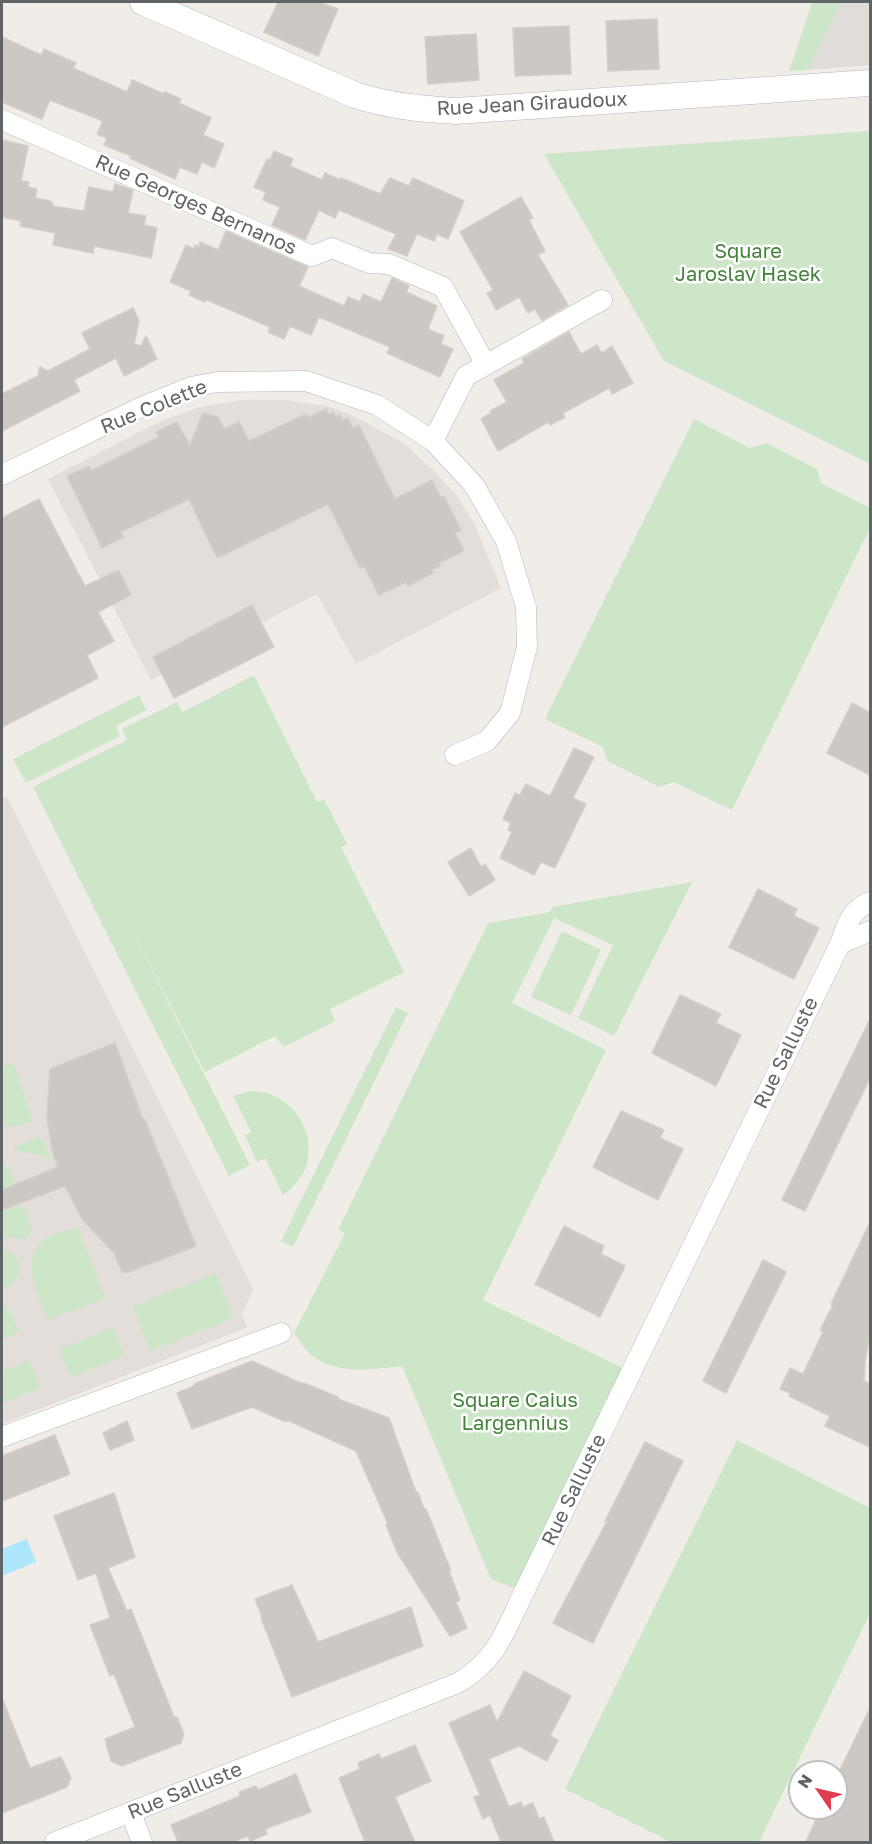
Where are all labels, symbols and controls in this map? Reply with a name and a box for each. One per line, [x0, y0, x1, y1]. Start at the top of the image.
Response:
street label: Rue Jean Giraudoux [436, 87, 628, 121]
street label: Rue Georges Bernanos [92, 150, 300, 260]
park label: Square Jaroslav Hasek [675, 240, 821, 287]
street label: Rue Colette [97, 375, 211, 439]
street label: Rue Salluste [749, 993, 823, 1113]
park label: Square Caius Largennius [452, 1389, 578, 1436]
street label: Rue Salluste [537, 1430, 611, 1550]
street label: Rue Salluste [124, 1757, 246, 1825]
north arrow [788, 1760, 848, 1820]
text: N [793, 1770, 816, 1792]

